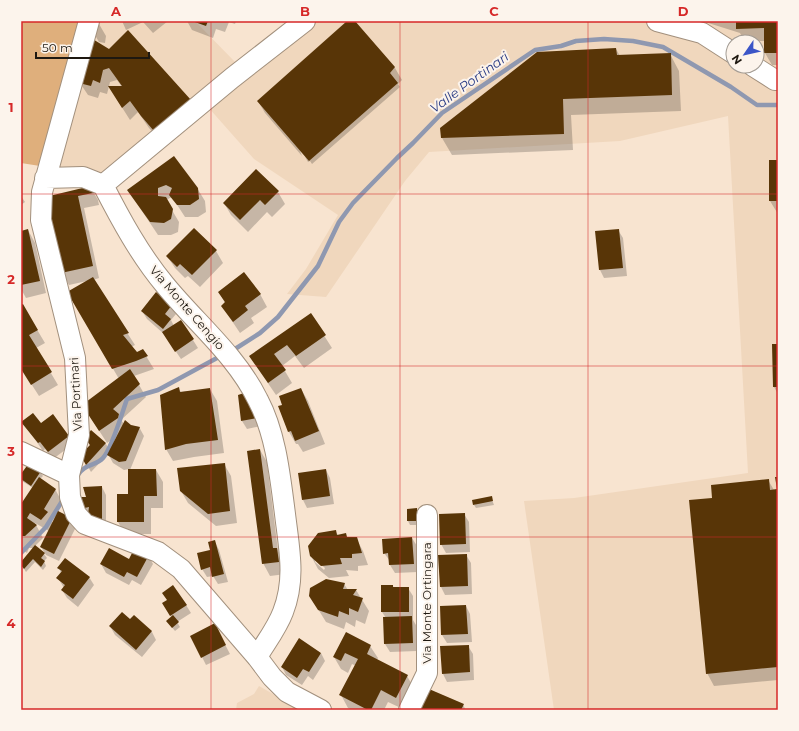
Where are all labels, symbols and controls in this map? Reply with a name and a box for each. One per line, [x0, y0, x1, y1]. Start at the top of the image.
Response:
text: A [110, 3, 122, 19]
text: B [300, 3, 310, 19]
text: C [489, 3, 499, 19]
text: D [678, 3, 689, 19]
scale bar [36, 34, 149, 60]
north arrow [725, 34, 765, 74]
text: 50 m [42, 40, 73, 55]
water label: Valle Portinari [427, 48, 512, 116]
text: N [728, 52, 745, 67]
text: 1 [8, 99, 14, 115]
street label: Via Monte Cengio [147, 263, 228, 353]
text: 2 [7, 271, 15, 287]
street label: Via Portinari [66, 357, 85, 431]
text: 3 [6, 443, 15, 459]
street label: Via Monte Ortingara [419, 542, 434, 664]
text: 4 [7, 615, 16, 631]

